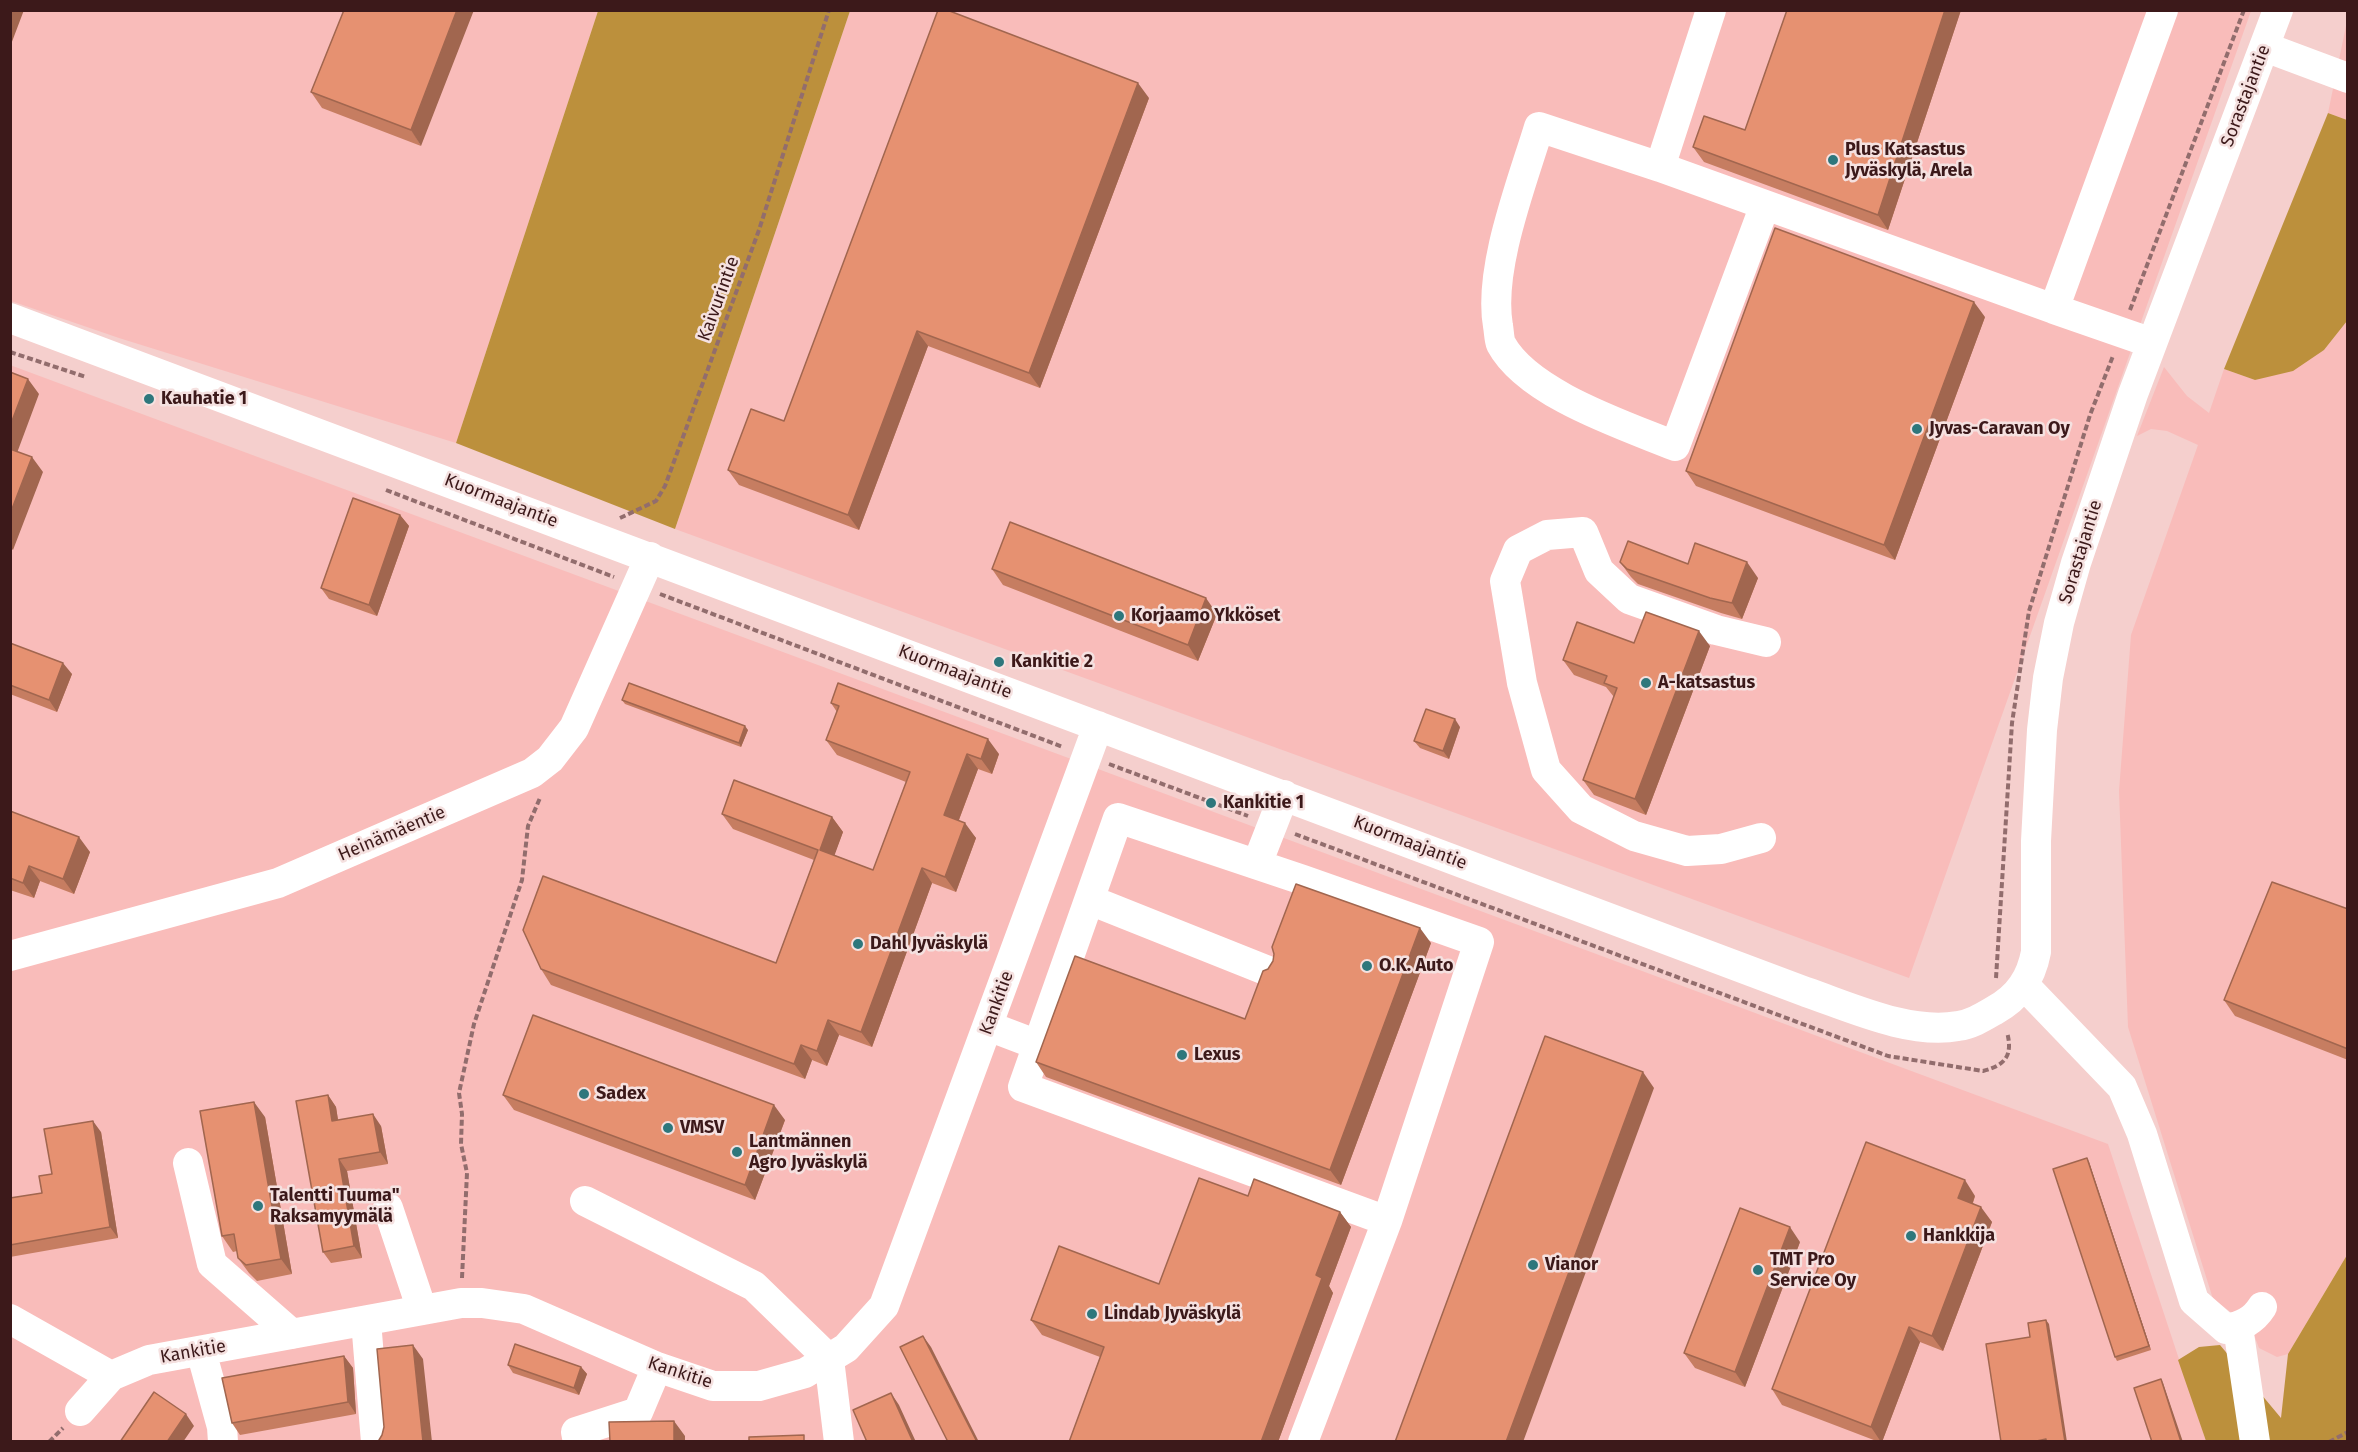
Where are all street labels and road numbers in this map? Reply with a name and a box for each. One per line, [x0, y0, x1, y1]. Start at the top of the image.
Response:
street label: Sorastajantie [2217, 42, 2275, 150]
street label: Kaivurintie [694, 254, 744, 344]
street label: Kuormaajantie [441, 469, 561, 533]
street label: Sorastajantie [2055, 497, 2107, 607]
street label: Kuormaajantie [895, 640, 1015, 704]
street label: Heinämäentie [335, 802, 449, 866]
street label: Kuormaajantie [1350, 811, 1470, 875]
street label: Kankitie [975, 968, 1019, 1038]
street label: Kankitie [158, 1336, 228, 1368]
street label: Kankitie [645, 1352, 715, 1394]

